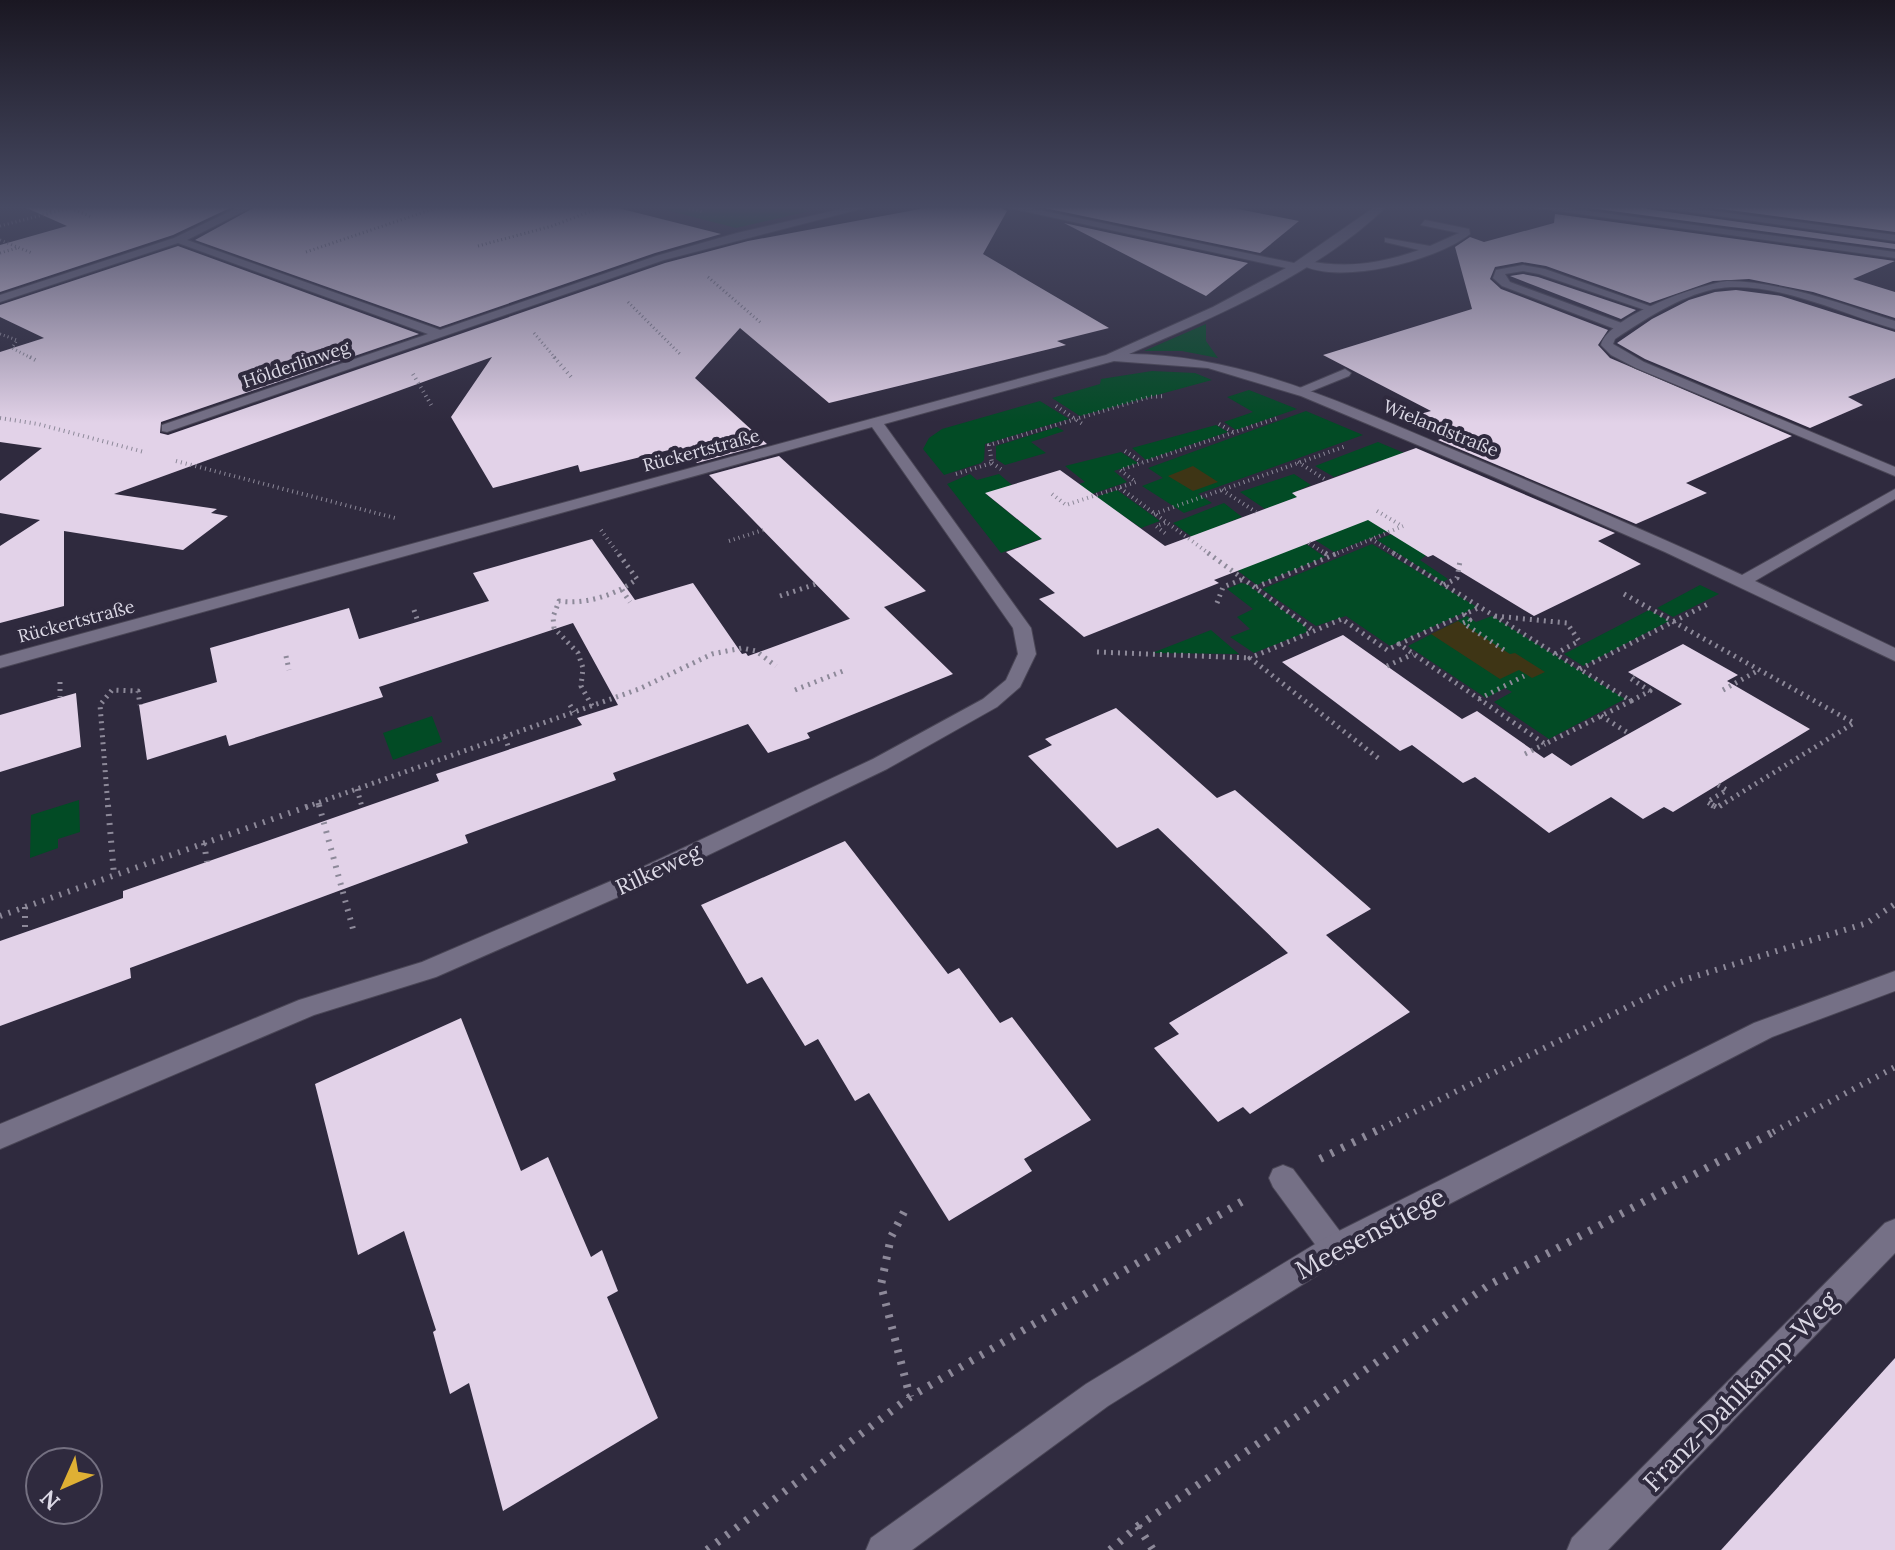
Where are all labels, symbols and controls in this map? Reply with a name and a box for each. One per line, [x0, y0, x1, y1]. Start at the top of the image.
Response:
street label: Hölderlinweg [239, 335, 354, 393]
street label: Wielandstraße [1380, 394, 1502, 462]
street label: Rückertstraße [640, 423, 762, 477]
street label: Rückertstraße [15, 594, 137, 648]
street label: Rilkeweg [611, 837, 706, 901]
street label: Meesenstiege [1289, 1180, 1451, 1286]
street label: Franz-Dahlkamp-Weg [1636, 1283, 1845, 1498]
north arrow [24, 1446, 104, 1526]
text: N [34, 1484, 66, 1516]

